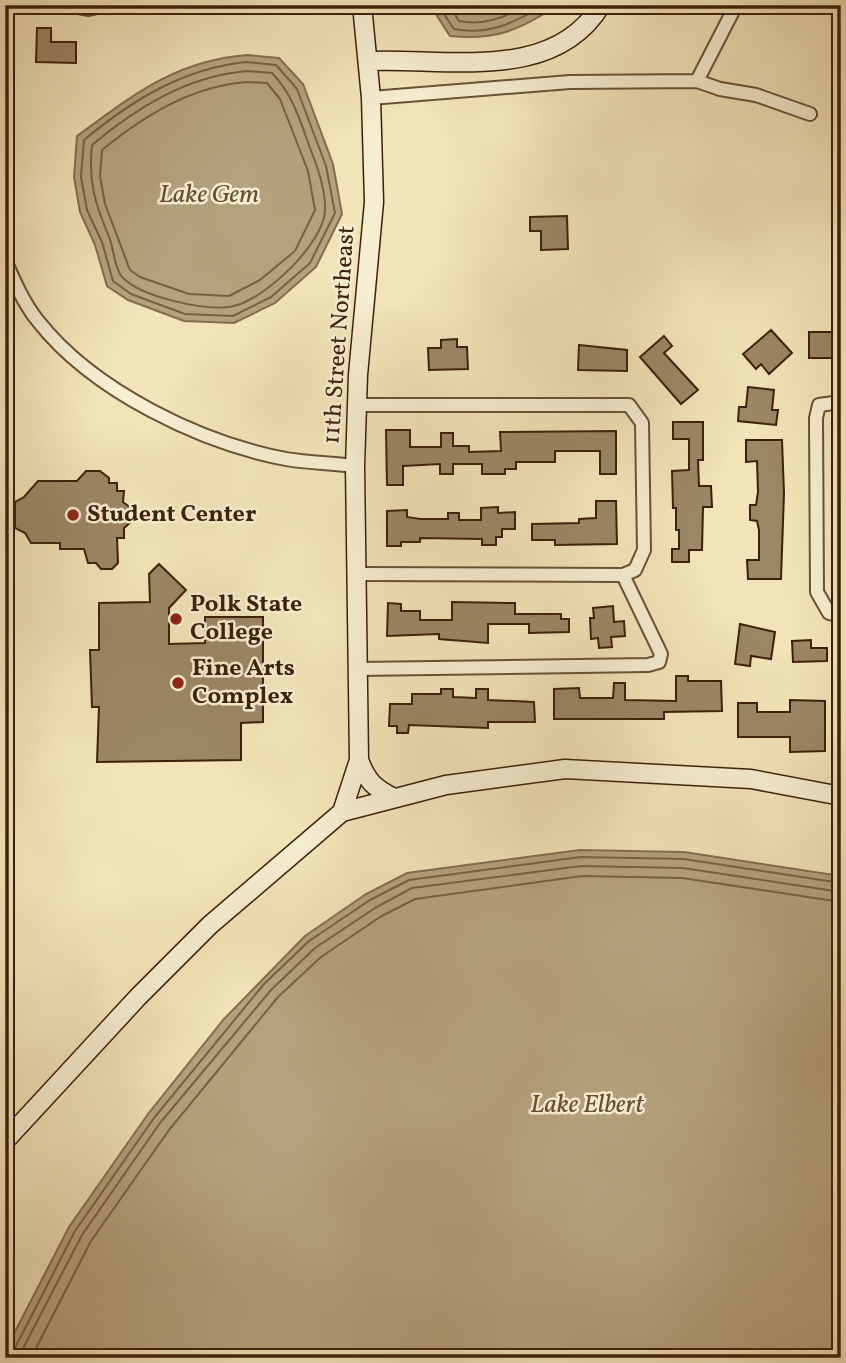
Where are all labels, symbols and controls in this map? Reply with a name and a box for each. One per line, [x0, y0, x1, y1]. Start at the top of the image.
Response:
water label: Lake Gem [159, 177, 259, 213]
street label: 11th Street Northeast [315, 224, 365, 446]
place label: Student Center [87, 498, 256, 532]
marker: Student Center [65, 507, 81, 523]
place label: Polk State College [190, 588, 302, 650]
marker: Polk State College [168, 611, 184, 627]
place label: Fine Arts Complex [192, 652, 295, 714]
marker: Fine Arts Complex [170, 675, 186, 691]
water label: Lake Elbert [530, 1087, 644, 1123]

